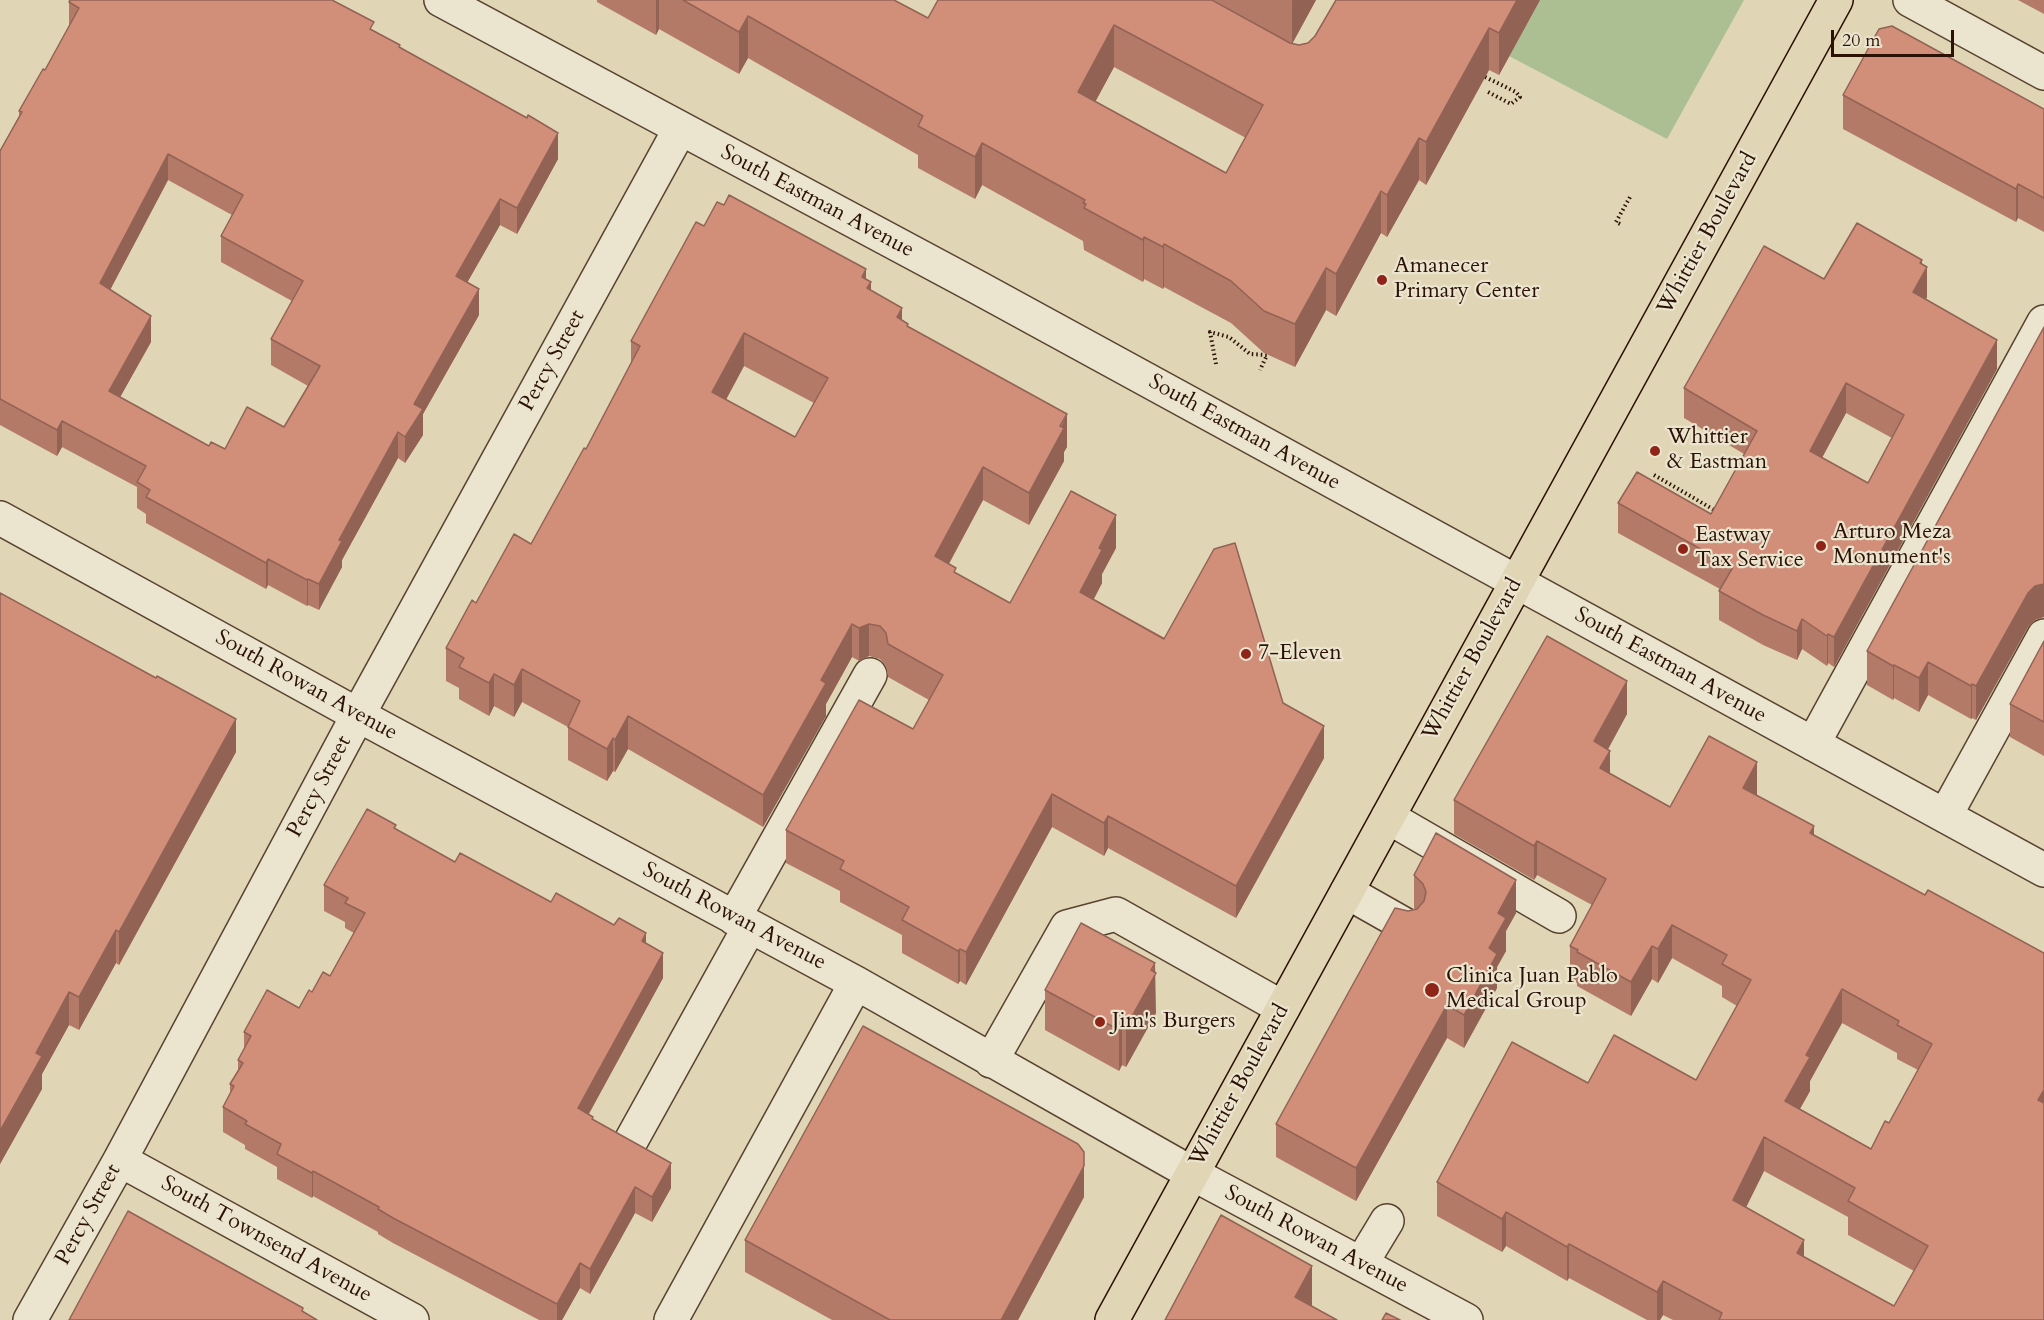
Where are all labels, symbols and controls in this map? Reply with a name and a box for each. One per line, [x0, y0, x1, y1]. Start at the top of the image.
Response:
scale bar [1834, 18, 1957, 56]
text: 20 m [1842, 28, 1881, 53]
street label: South Eastman Avenue [716, 140, 918, 264]
street label: Whittier Boulevard [1652, 148, 1764, 320]
place label: Amanecer Primary Center [1394, 254, 1539, 306]
marker: Amanecer Primary Center [1375, 273, 1389, 287]
street label: Percy Street [514, 306, 592, 416]
street label: South Eastman Avenue [1144, 369, 1344, 497]
place label: Whittier & Eastman [1667, 425, 1767, 476]
marker: Whittier & Eastman [1648, 444, 1662, 458]
place label: Arturo Meza Monument's [1833, 520, 1952, 572]
place label: Eastway Tax Service [1695, 523, 1804, 574]
marker: Arturo Meza Monument's [1814, 539, 1828, 553]
marker: Eastway Tax Service [1676, 542, 1690, 556]
street label: Whittier Boulevard [1417, 574, 1529, 746]
street label: South Eastman Avenue [1570, 602, 1770, 730]
street label: South Rowan Avenue [210, 625, 402, 747]
place label: 7-Eleven [1258, 641, 1342, 667]
marker: 7-Eleven [1239, 647, 1253, 661]
street label: Percy Street [282, 732, 358, 842]
street label: South Rowan Avenue [638, 857, 830, 977]
place label: Clinica Juan Pablo Medical Group [1446, 964, 1618, 1016]
marker: Clinica Juan Pablo Medical Group [1423, 981, 1441, 999]
street label: Whittier Boulevard [1184, 1000, 1296, 1172]
place label: Jim's Burgers [1112, 1009, 1235, 1035]
marker: Jim's Burgers [1093, 1015, 1107, 1029]
street label: Percy Street [50, 1160, 128, 1270]
street label: South Townsend Avenue [156, 1171, 376, 1309]
street label: South Rowan Avenue [1220, 1180, 1412, 1300]

